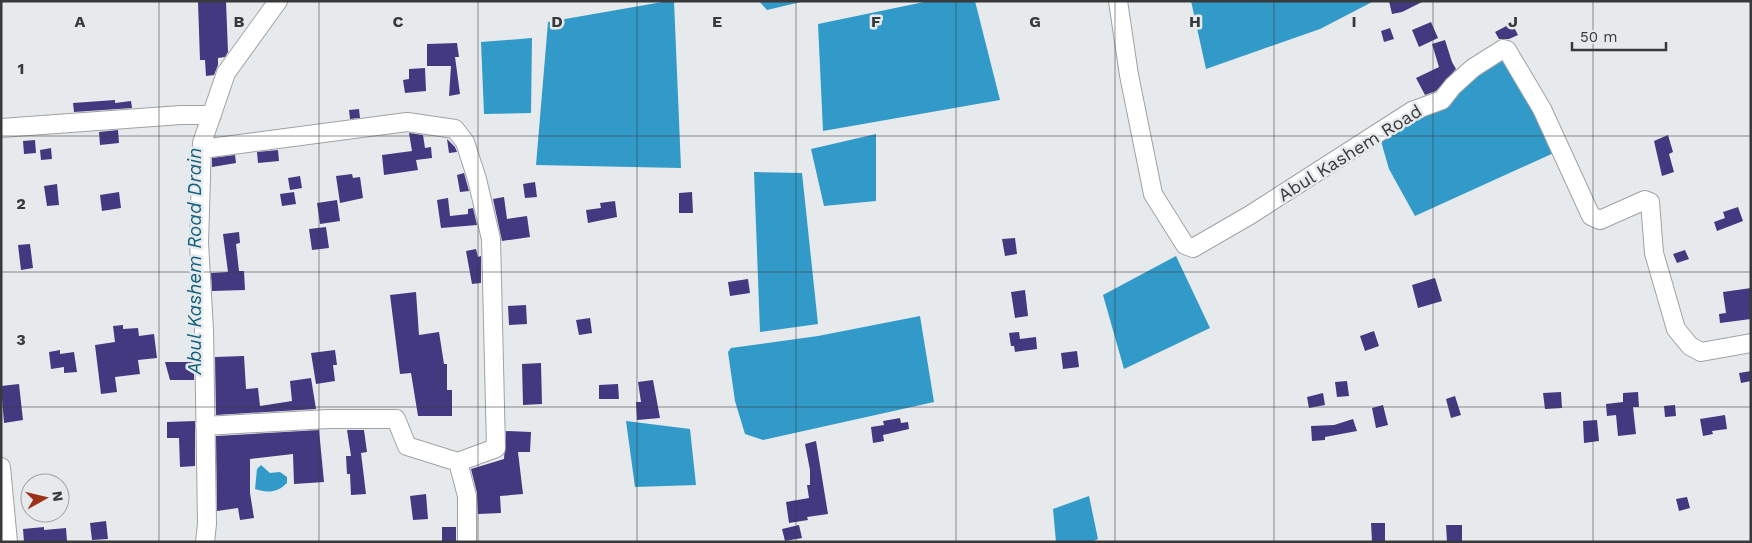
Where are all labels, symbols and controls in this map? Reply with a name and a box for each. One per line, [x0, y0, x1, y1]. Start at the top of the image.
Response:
text: A [75, 12, 86, 31]
text: B [234, 12, 245, 31]
text: C [393, 12, 404, 31]
text: D [551, 12, 563, 31]
text: E [712, 12, 722, 31]
text: F [871, 12, 881, 31]
text: G [1029, 12, 1041, 31]
text: H [1189, 12, 1201, 31]
text: I [1351, 12, 1357, 31]
text: J [1508, 12, 1518, 31]
scale bar [1572, 20, 1666, 52]
text: 50 m [1580, 28, 1617, 46]
text: 1 [18, 59, 24, 78]
street label: Abul Kashem Road [1274, 100, 1425, 205]
water label: Abul Kashem Road Drain [183, 148, 206, 375]
text: 2 [16, 194, 26, 213]
text: 3 [16, 330, 26, 349]
north arrow [20, 473, 70, 523]
text: N [49, 490, 67, 502]

